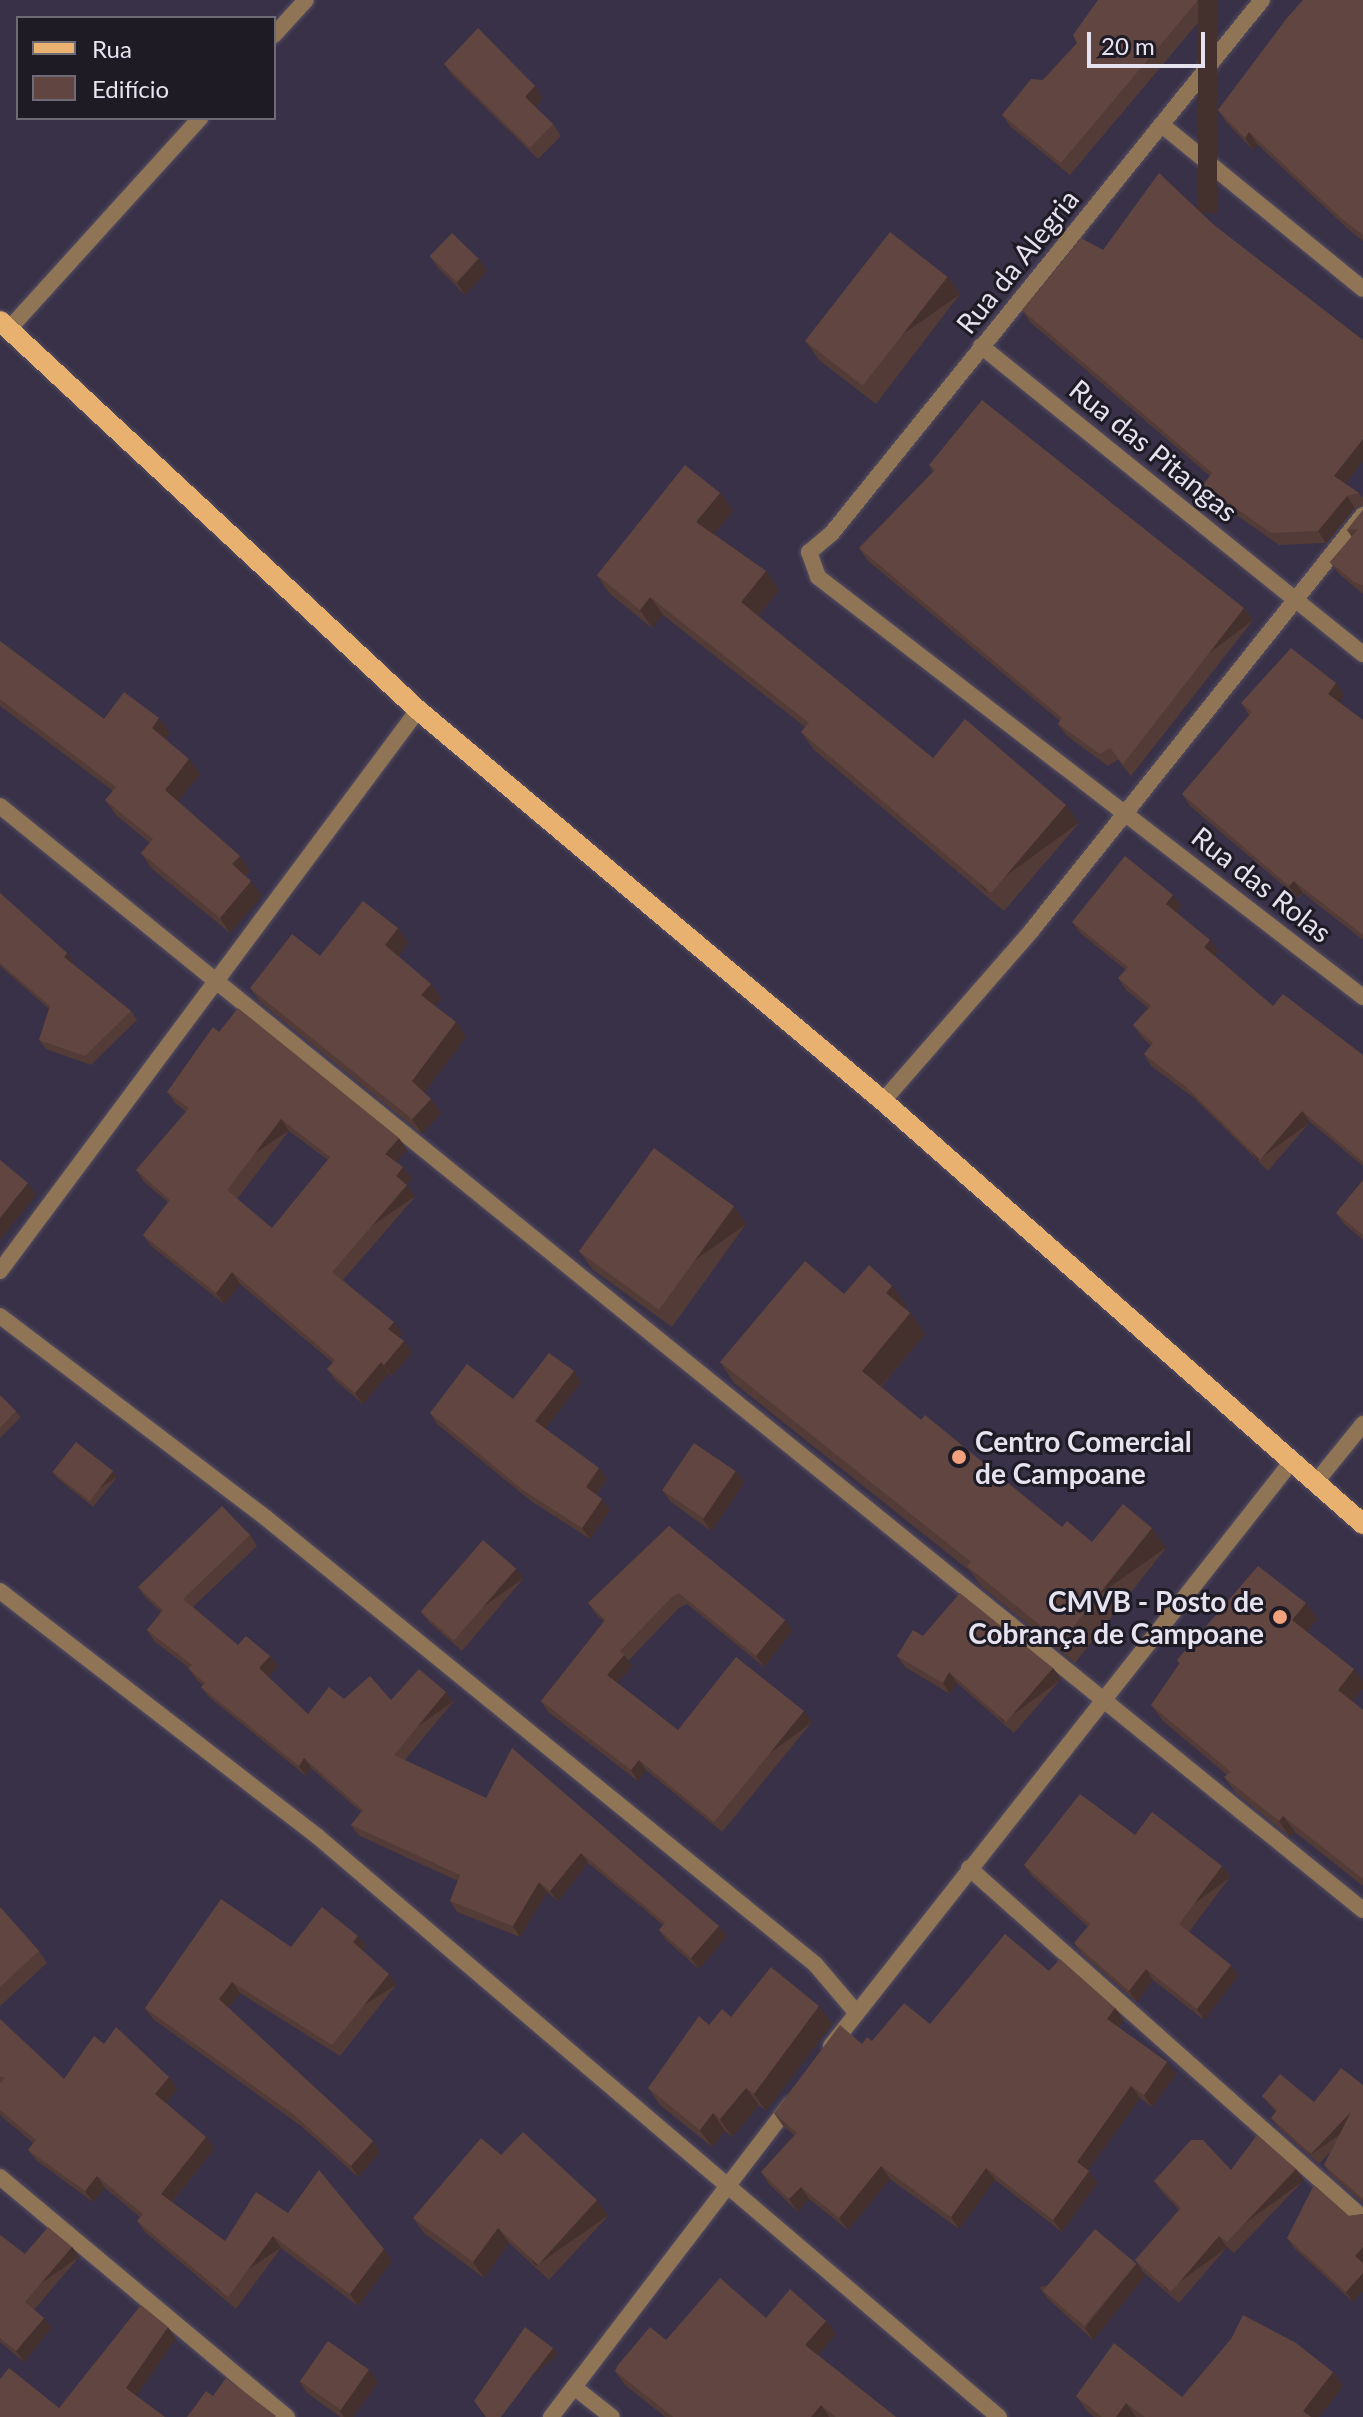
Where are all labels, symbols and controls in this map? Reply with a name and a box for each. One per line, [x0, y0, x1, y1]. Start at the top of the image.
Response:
legend [16, 16, 276, 120]
scale bar [1091, 16, 1209, 66]
text: 20 m [1101, 31, 1155, 60]
text: Rua [92, 34, 132, 63]
text: Edifício [92, 74, 169, 103]
street label: Rua da Alegria [949, 182, 1085, 340]
street label: Rua das Pitangas [1063, 372, 1245, 528]
street label: Rua das Rolas [1186, 819, 1338, 949]
place label: Centro Comercial de Campoane [975, 1424, 1192, 1490]
marker: Centro Comercial de Campoane [950, 1448, 968, 1466]
place label: CMVB - Posto de Cobrança de Campoane [968, 1584, 1264, 1650]
marker: CMVB - Posto de Cobrança de Campoane [1271, 1608, 1289, 1626]

